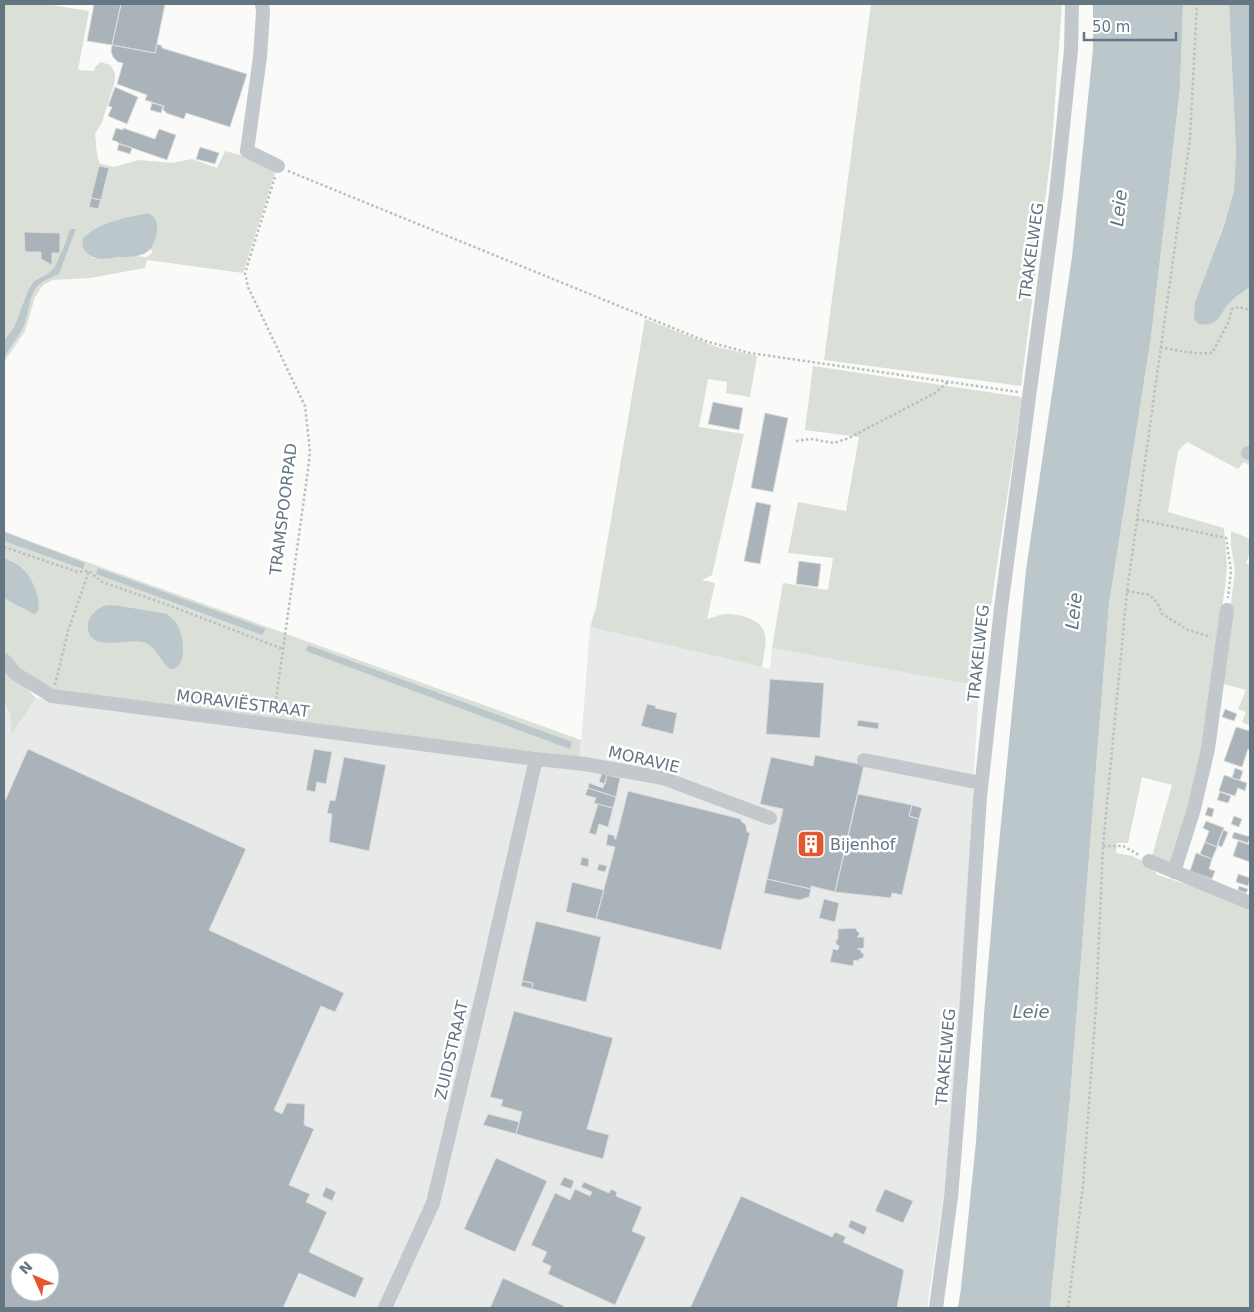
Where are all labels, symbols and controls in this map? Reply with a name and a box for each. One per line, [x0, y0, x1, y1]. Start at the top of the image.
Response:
scale bar [1084, 10, 1176, 42]
text: 50 m [1092, 18, 1130, 36]
water label: Leie [1106, 188, 1131, 228]
street label: TRAKELWEG [1015, 201, 1048, 302]
street label: TRAMSPOORPAD [266, 442, 301, 577]
water label: Leie [1061, 591, 1086, 631]
street label: TRAKELWEG [964, 604, 993, 704]
street label: MORAVIËSTRAAT [175, 686, 311, 721]
street label: MORAVIE [606, 742, 681, 777]
building icon: Bijenhof [796, 829, 826, 859]
place label: Bijenhof [830, 835, 896, 854]
street label: ZUIDSTRAAT [431, 999, 472, 1101]
water label: Leie [1012, 1001, 1050, 1022]
street label: TRAKELWEG [932, 1008, 959, 1107]
north arrow [10, 1252, 60, 1302]
text: N [16, 1258, 36, 1278]

